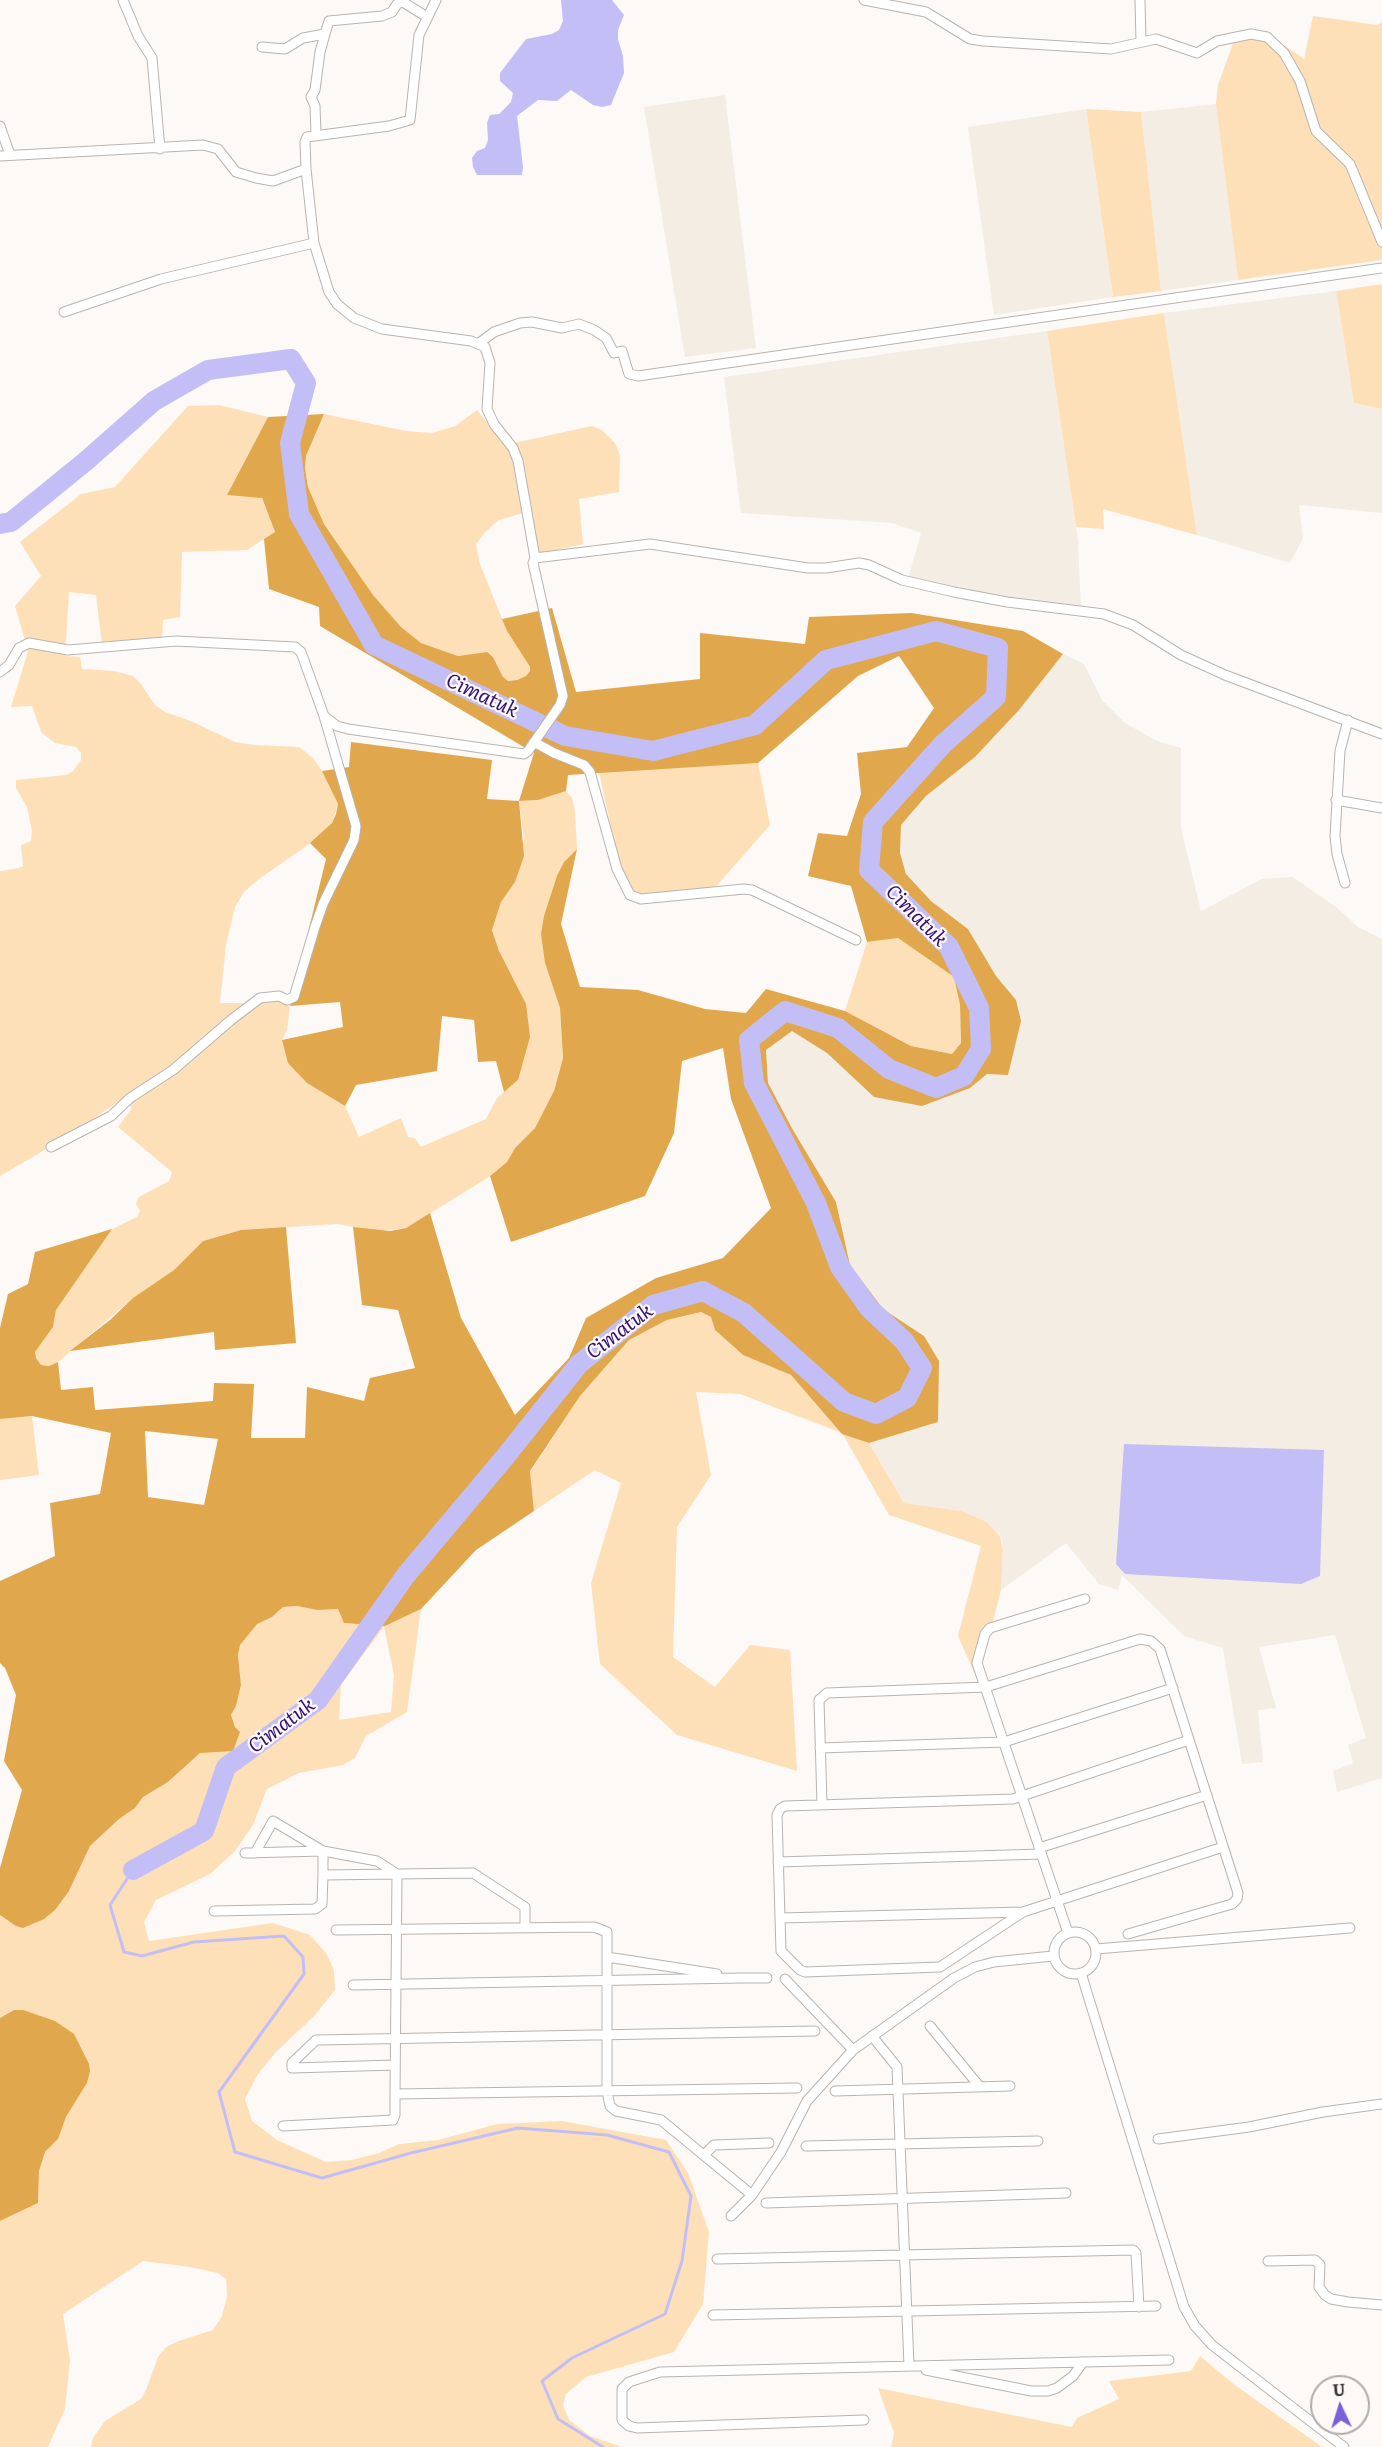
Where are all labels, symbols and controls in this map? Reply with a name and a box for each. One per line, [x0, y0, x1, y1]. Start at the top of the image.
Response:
water label: Cimatuk [442, 669, 522, 723]
water label: Cimatuk [880, 880, 952, 952]
water label: Cimatuk [582, 1299, 658, 1365]
water label: Cimatuk [244, 1693, 320, 1759]
north arrow [1310, 2375, 1370, 2435]
text: U [1332, 2377, 1346, 2401]

